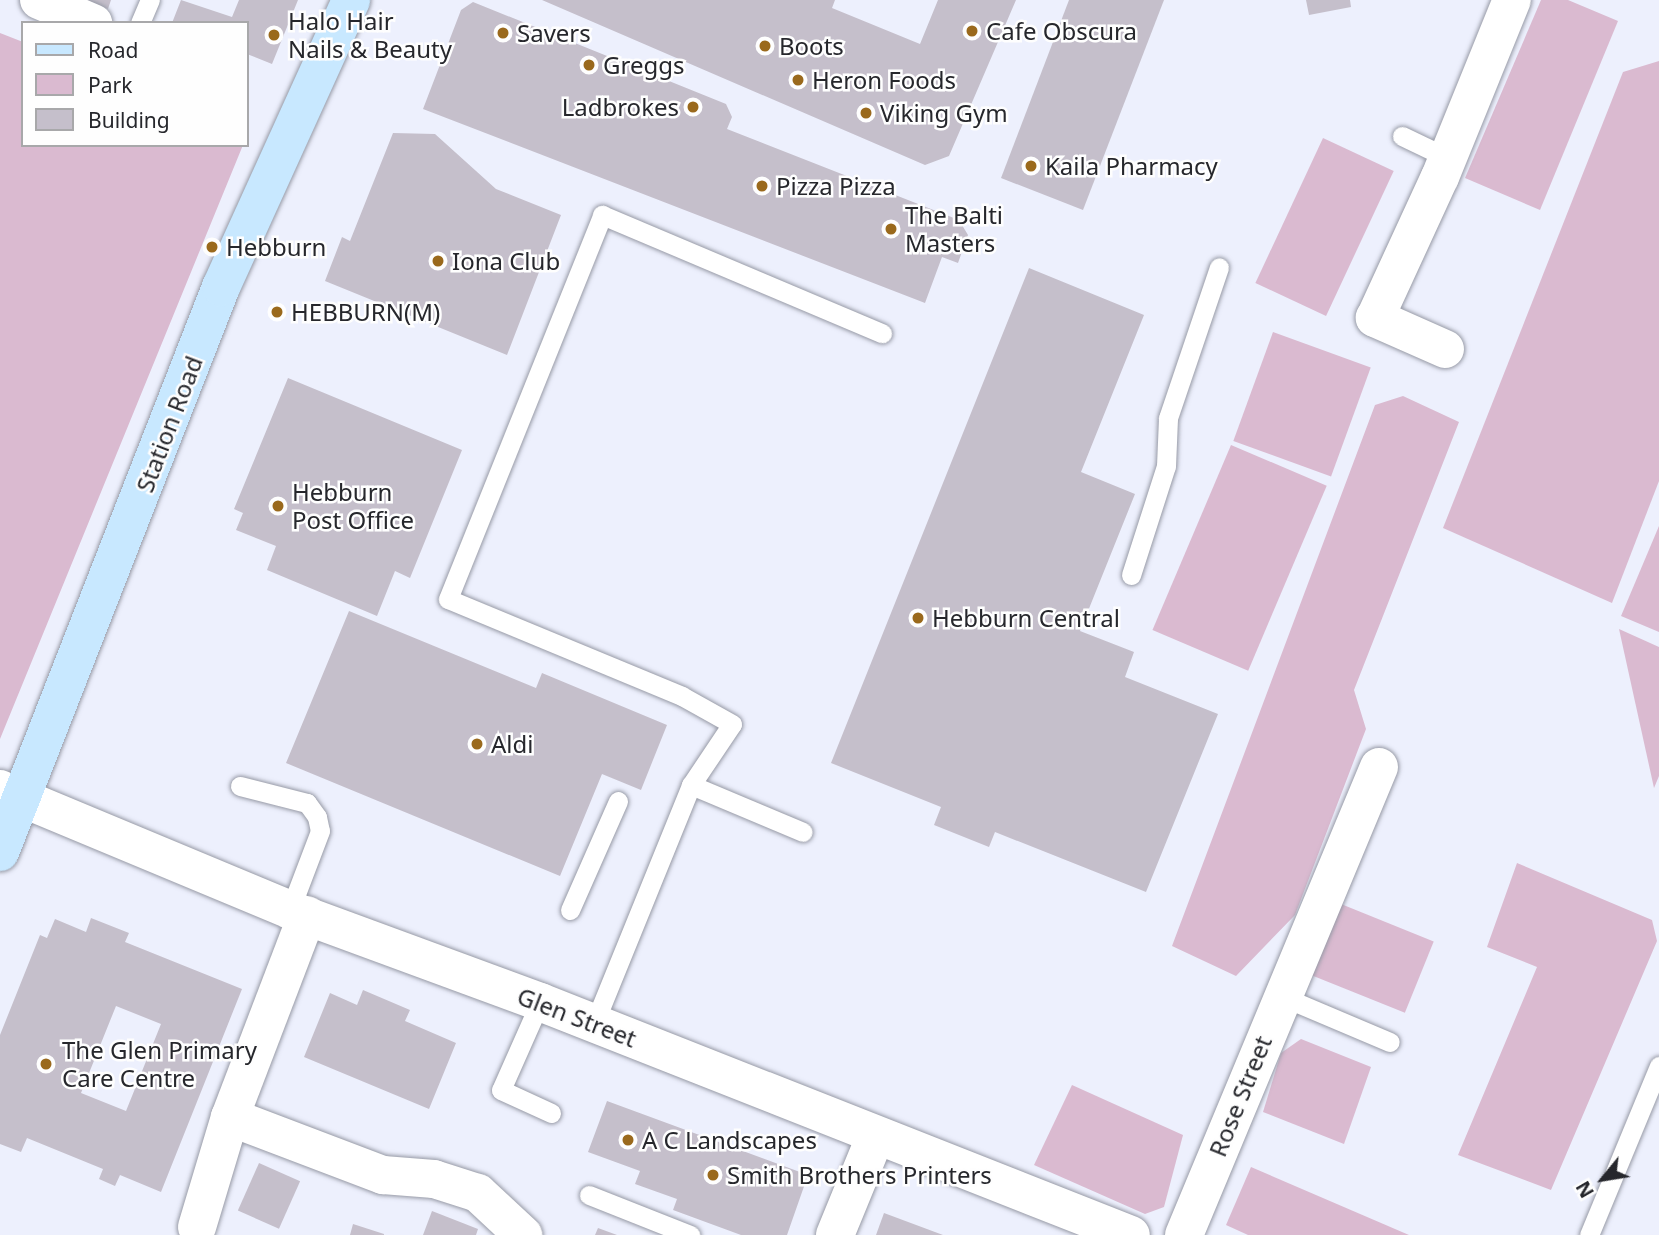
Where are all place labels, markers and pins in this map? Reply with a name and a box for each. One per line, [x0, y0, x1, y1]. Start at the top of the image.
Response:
place label: Halo Hair Nails & Beauty [288, 7, 452, 63]
place label: Cafe Obscura [986, 17, 1137, 45]
place label: Savers [517, 19, 591, 47]
marker: Cafe Obscura [964, 23, 980, 39]
marker: Savers [495, 25, 511, 41]
marker: Halo Hair Nails & Beauty [266, 27, 282, 43]
place label: Boots [779, 32, 844, 60]
marker: Boots [757, 38, 773, 54]
place label: Greggs [603, 51, 684, 79]
marker: Greggs [581, 57, 597, 73]
place label: Heron Foods [812, 66, 956, 94]
marker: Heron Foods [790, 72, 806, 88]
place label: Ladbrokes [562, 93, 679, 121]
marker: Ladbrokes [685, 99, 701, 115]
place label: Viking Gym [880, 99, 1008, 127]
marker: Viking Gym [858, 105, 874, 121]
place label: Kaila Pharmacy [1045, 152, 1218, 180]
marker: Kaila Pharmacy [1023, 158, 1039, 174]
place label: Pizza Pizza [776, 172, 896, 200]
marker: Pizza Pizza [754, 178, 770, 194]
place label: The Balti Masters [905, 201, 1003, 257]
marker: The Balti Masters [883, 221, 899, 237]
place label: Hebburn [226, 233, 326, 261]
marker: Hebburn [204, 239, 220, 255]
place label: Iona Club [452, 247, 560, 275]
marker: Iona Club [430, 253, 446, 269]
place label: HEBBURN(M) [291, 298, 440, 326]
marker: HEBBURN(M) [269, 304, 285, 320]
place label: Hebburn Post Office [292, 478, 414, 534]
marker: Hebburn Post Office [270, 498, 286, 514]
place label: Hebburn Central [932, 604, 1120, 632]
marker: Hebburn Central [910, 610, 926, 626]
place label: Aldi [491, 730, 533, 758]
marker: Aldi [469, 736, 485, 752]
place label: The Glen Primary Care Centre [62, 1036, 257, 1092]
marker: The Glen Primary Care Centre [36, 1054, 56, 1074]
place label: A C Landscapes [642, 1126, 817, 1154]
marker: A C Landscapes [620, 1132, 636, 1148]
place label: Smith Brothers Printers [727, 1161, 992, 1189]
marker: Smith Brothers Printers [705, 1167, 721, 1183]

